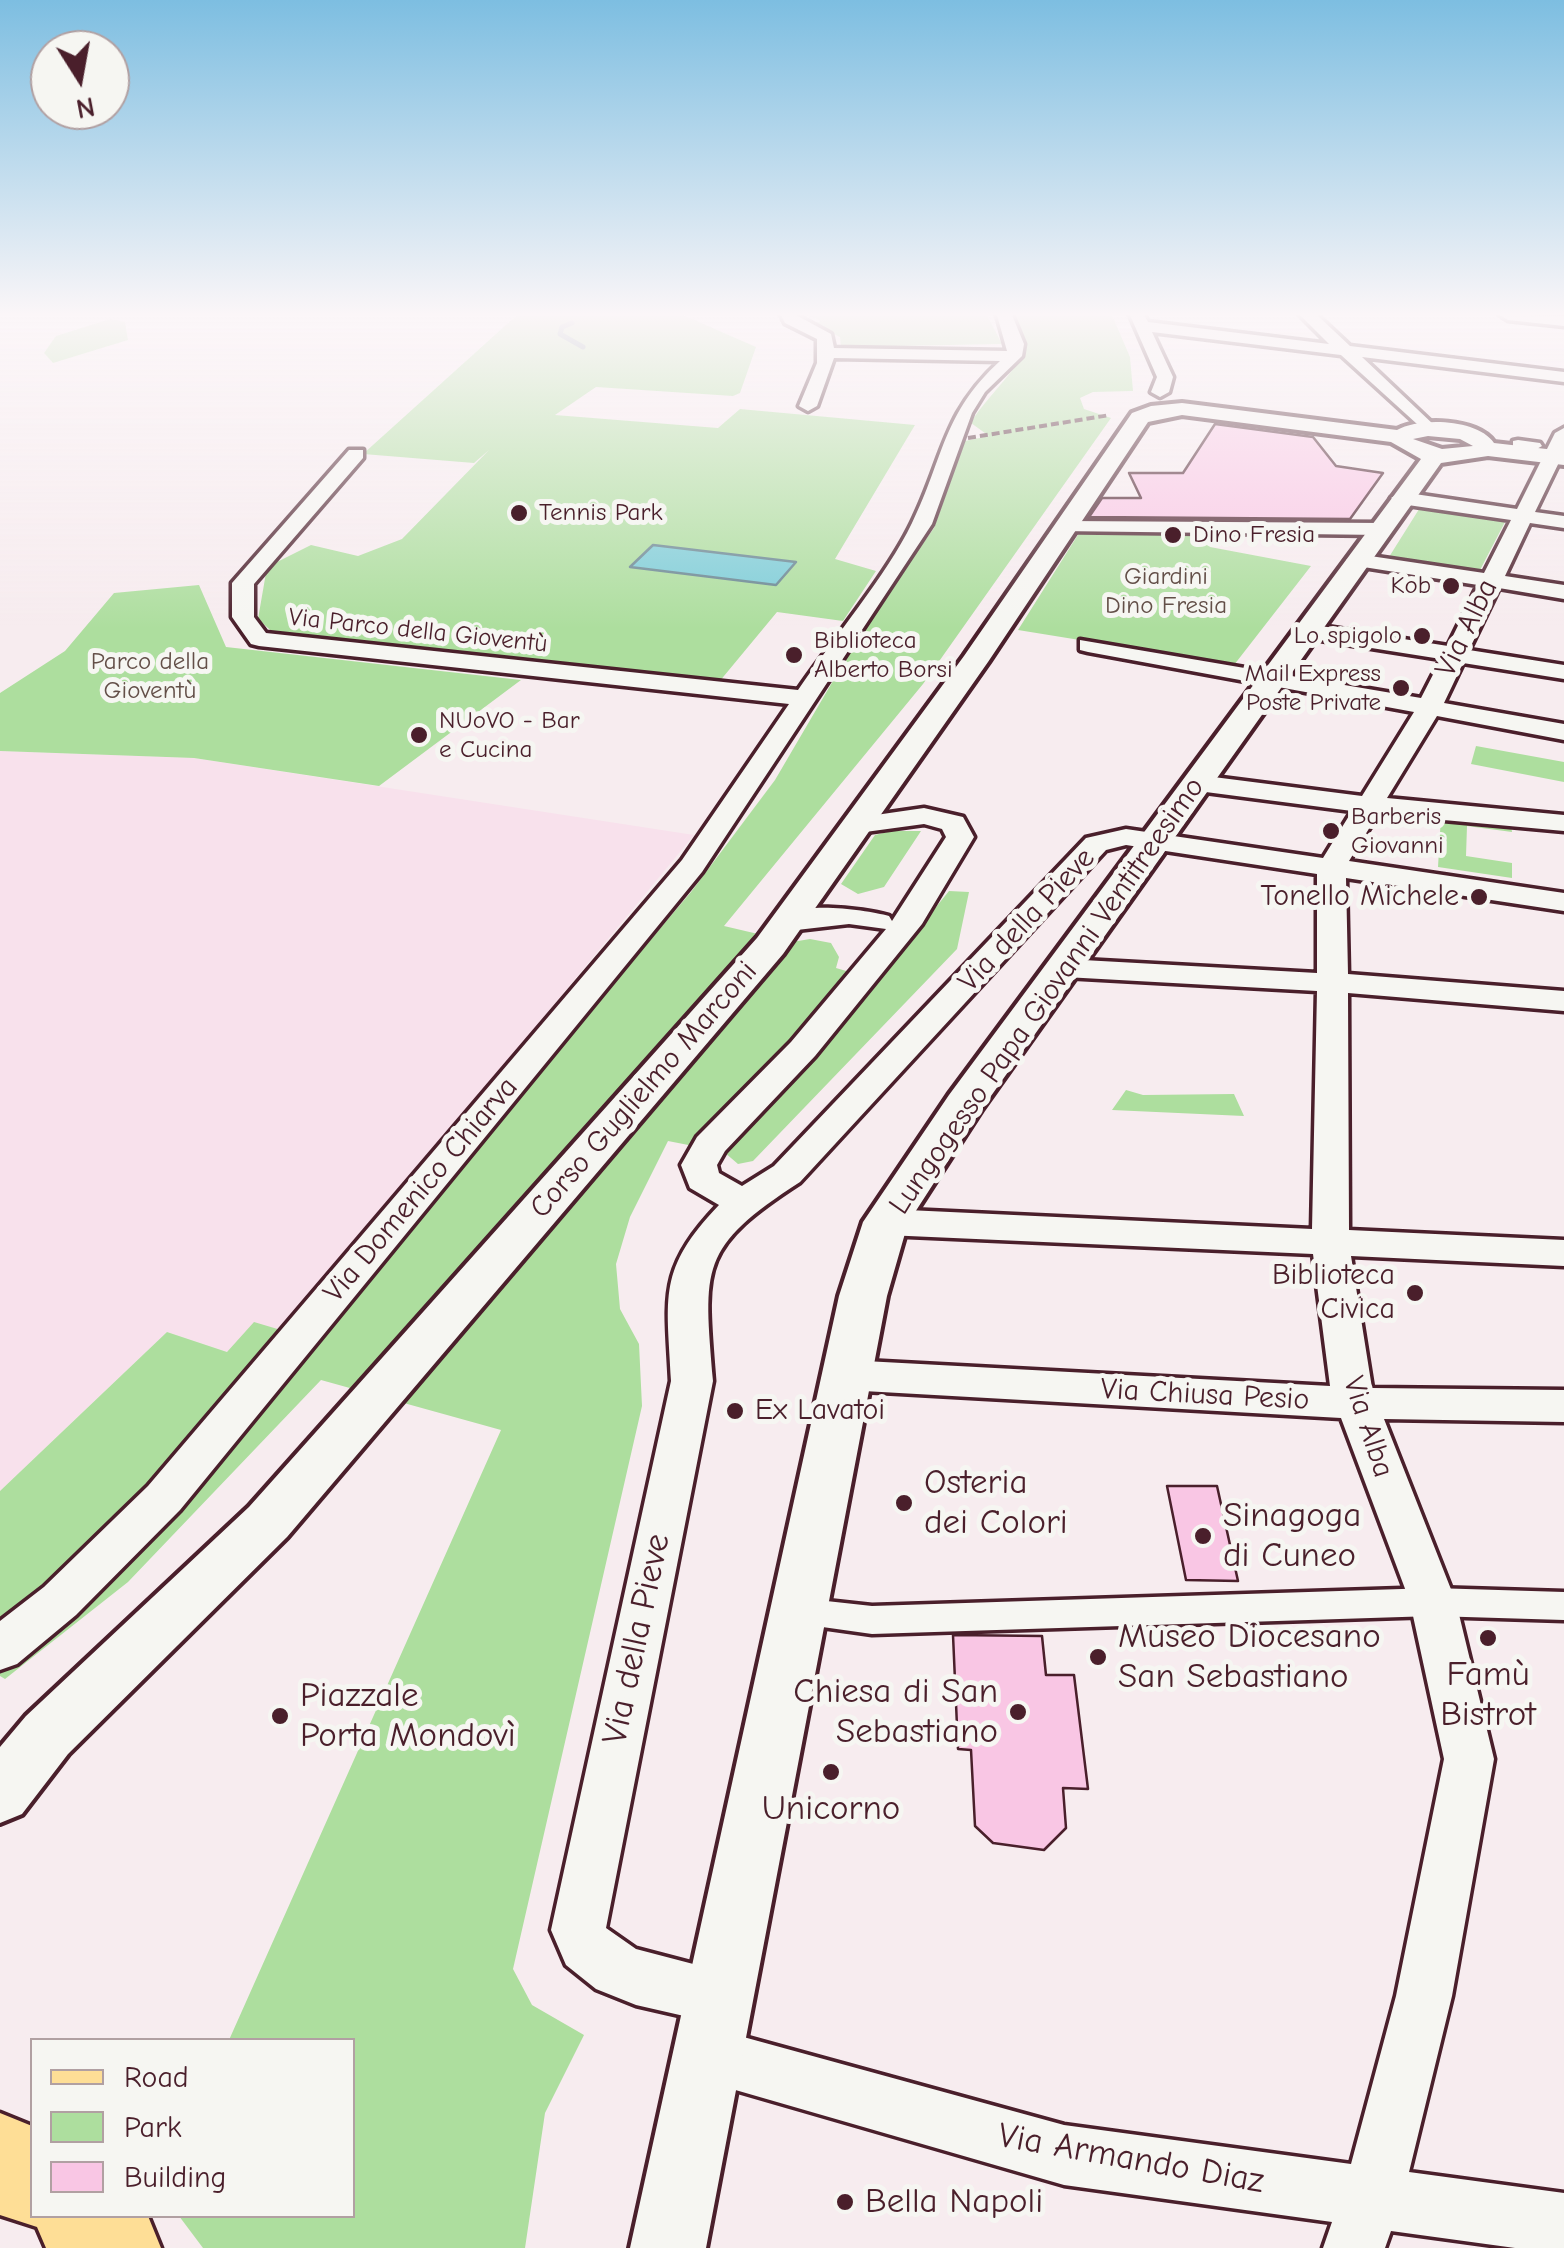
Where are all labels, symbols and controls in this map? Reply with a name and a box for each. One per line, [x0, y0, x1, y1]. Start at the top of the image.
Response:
north arrow [30, 30, 130, 130]
text: N [73, 90, 97, 125]
place label: Tennis Park [539, 498, 663, 528]
marker: Tennis Park [508, 502, 530, 524]
place label: Dino Fresia [1193, 520, 1315, 550]
marker: Dino Fresia [1162, 524, 1184, 546]
park label: Giardini Dino Fresia [1105, 562, 1227, 621]
place label: Kob [1390, 571, 1431, 601]
street label: Via Alba [1428, 573, 1506, 683]
marker: Kob [1440, 575, 1462, 597]
street label: Via Parco della Gioventù [287, 603, 549, 659]
place label: Lo spigolo [1294, 621, 1402, 651]
marker: Lo spigolo [1411, 625, 1433, 647]
place label: Biblioteca Alberto Borsi [814, 626, 953, 685]
marker: Biblioteca Alberto Borsi [783, 644, 805, 666]
park label: Parco della Gioventù [91, 647, 209, 706]
place label: Mail Express Poste Private [1245, 659, 1381, 718]
marker: Mail Express Poste Private [1390, 677, 1412, 699]
place label: NUoVO - Bar e Cucina [439, 706, 580, 765]
marker: NUoVO - Bar e Cucina [408, 724, 430, 746]
street label: Lungogesso Papa Giovanni Ventitreesimo [882, 771, 1212, 1221]
place label: Barberis Giovanni [1351, 802, 1444, 861]
marker: Barberis Giovanni [1320, 820, 1342, 842]
street label: Via della Pieve [951, 841, 1103, 999]
place label: Tonello Michele [1260, 879, 1459, 915]
marker: Tonello Michele [1468, 886, 1490, 908]
street label: Corso Guglielmo Marconi [523, 954, 765, 1226]
street label: Via Domenico Chiarva [316, 1070, 526, 1310]
place label: Biblioteca Civica [1272, 1258, 1395, 1328]
marker: Biblioteca Civica [1404, 1282, 1426, 1304]
street label: Via Chiusa Pesio [1100, 1372, 1310, 1418]
street label: Via Alba [1335, 1372, 1401, 1482]
place label: Ex Lavatoi [755, 1393, 885, 1429]
marker: Ex Lavatoi [724, 1400, 746, 1422]
place label: Osteria dei Colori [924, 1462, 1068, 1544]
marker: Osteria dei Colori [893, 1492, 915, 1514]
place label: Sinagoga di Cuneo [1223, 1495, 1361, 1577]
marker: Sinagoga di Cuneo [1192, 1525, 1214, 1547]
street label: Via della Pieve [594, 1530, 680, 1748]
place label: Museo Diocesano San Sebastiano [1118, 1616, 1381, 1698]
marker: Famù Bistrot [1477, 1627, 1499, 1649]
marker: Museo Diocesano San Sebastiano [1087, 1646, 1109, 1668]
place label: Famù Bistrot [1440, 1654, 1536, 1736]
place label: Chiesa di San Sebastiano [793, 1671, 998, 1753]
place label: Piazzale Porta Mondovì [300, 1675, 516, 1757]
marker: Chiesa di San Sebastiano [1007, 1701, 1029, 1723]
marker: Piazzale Porta Mondovì [269, 1705, 291, 1727]
marker: Unicorno [820, 1761, 842, 1783]
place label: Unicorno [762, 1788, 900, 1830]
legend [30, 2038, 355, 2218]
text: Road [124, 2060, 189, 2095]
text: Park [124, 2110, 181, 2145]
street label: Via Armando Diaz [995, 2115, 1267, 2203]
text: Building [124, 2160, 227, 2195]
place label: Bella Napoli [865, 2181, 1043, 2223]
marker: Bella Napoli [834, 2191, 856, 2213]

